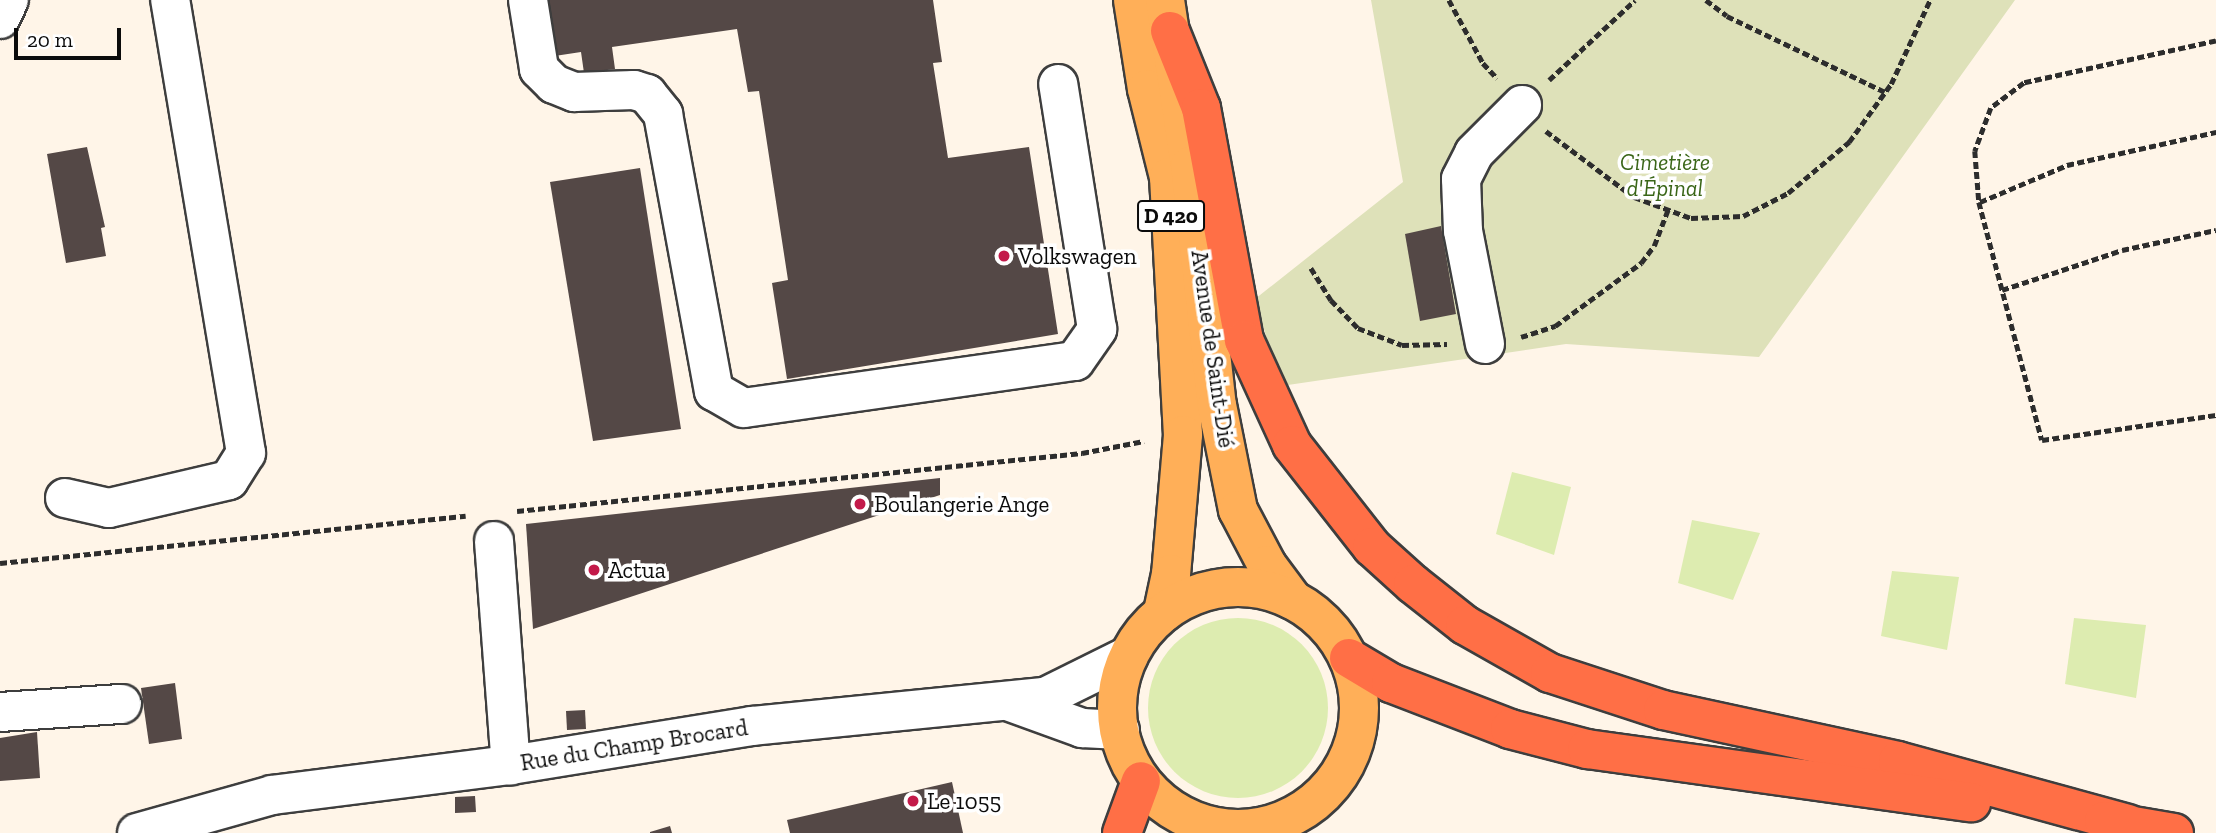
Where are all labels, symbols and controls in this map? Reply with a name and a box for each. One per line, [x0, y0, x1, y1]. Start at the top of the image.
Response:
scale bar [18, 14, 124, 58]
text: 20 m [27, 27, 73, 52]
park label: Cimetière d'Épinal [1620, 148, 1710, 202]
road number: D 420 [1136, 198, 1206, 234]
place label: Volkswagen [1018, 242, 1137, 270]
marker: Volkswagen [996, 248, 1012, 264]
street label: Avenue de Saint-Dié [1185, 248, 1241, 450]
place label: Boulangerie Ange [874, 490, 1050, 518]
marker: Boulangerie Ange [852, 496, 868, 512]
place label: Actua [608, 556, 666, 584]
marker: Actua [586, 562, 602, 578]
street label: Rue du Champ Brocard [518, 713, 750, 777]
place label: Le 1055 [927, 787, 1001, 815]
marker: Le 1055 [905, 793, 921, 809]

